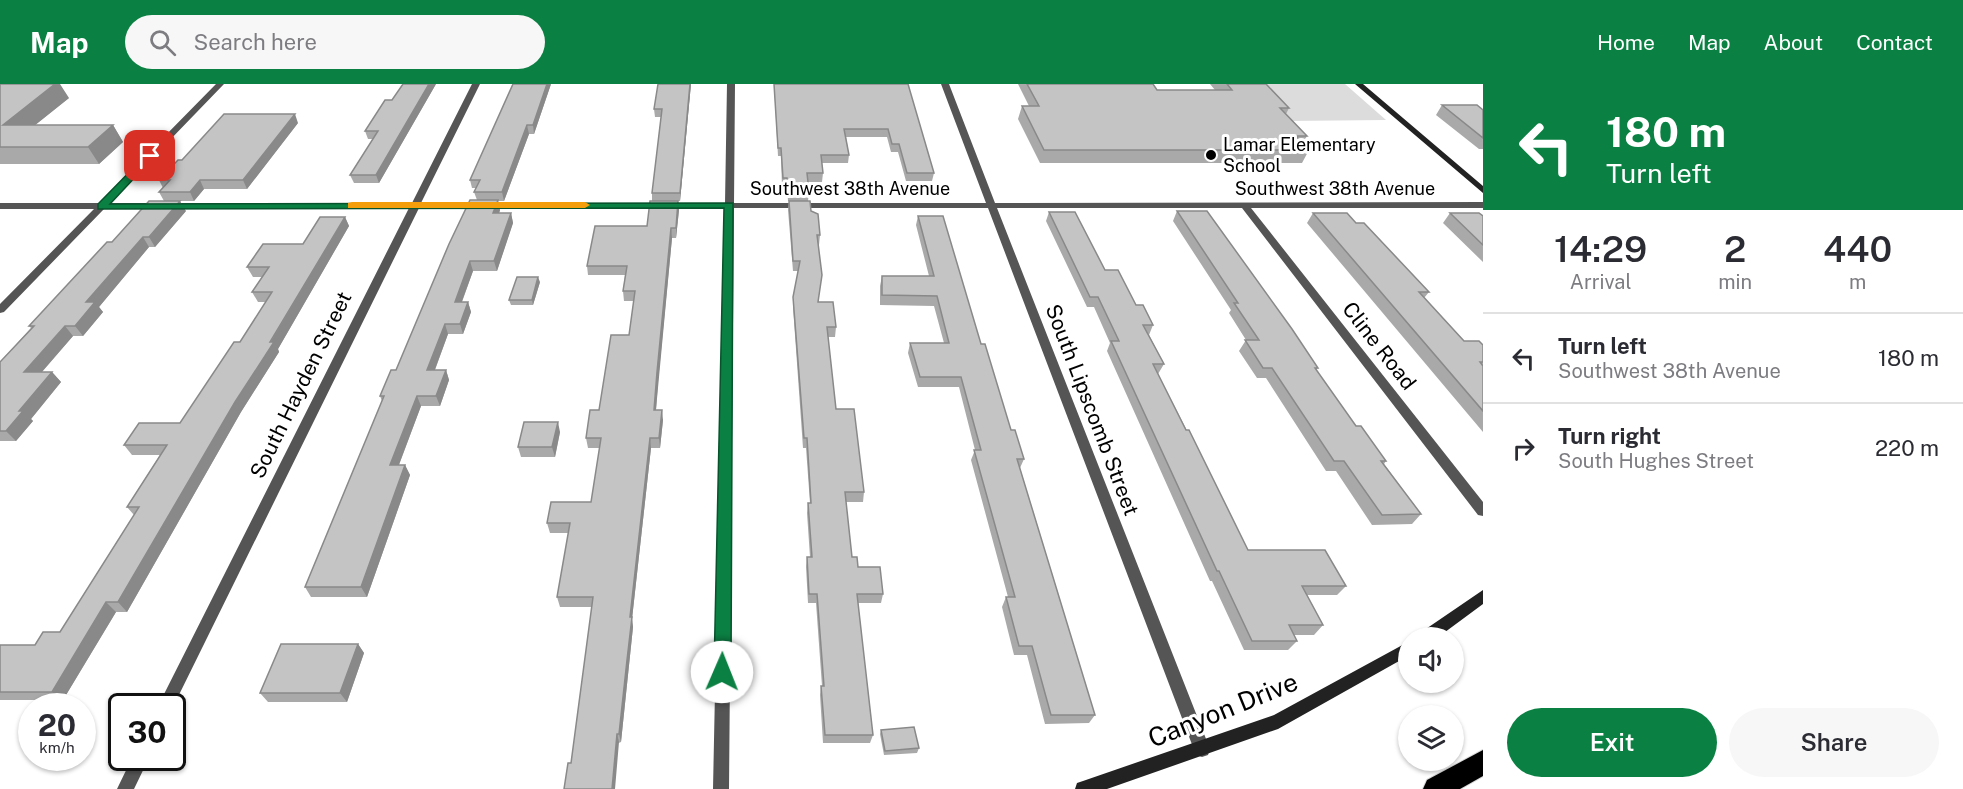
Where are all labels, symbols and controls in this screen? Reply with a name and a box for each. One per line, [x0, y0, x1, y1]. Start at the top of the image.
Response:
search box [125, 15, 545, 69]
text: Map [30, 26, 89, 59]
icon: search [146, 26, 179, 59]
text: Search here [194, 29, 317, 55]
text: Home [1597, 30, 1655, 55]
text: Map [1688, 30, 1731, 55]
text: About [1764, 30, 1823, 55]
text: Contact [1856, 30, 1933, 55]
text: 180 m [1606, 107, 1726, 156]
icon: left [1507, 108, 1585, 186]
pin [124, 130, 175, 181]
place label: Lamar Elementary School [1223, 134, 1376, 176]
icon: arrive [133, 139, 166, 172]
marker: Lamar Elementary School [1204, 148, 1218, 162]
text: Turn left [1606, 157, 1712, 189]
street label: Southwest 38th Avenue [750, 178, 950, 199]
street label: Southwest 38th Avenue [1235, 178, 1435, 199]
text: 14:29 [1554, 228, 1647, 270]
text: 2 [1724, 228, 1746, 270]
text: 440 [1823, 228, 1892, 270]
text: Arrival [1570, 270, 1631, 294]
text: min [1718, 270, 1752, 294]
text: m [1849, 270, 1866, 294]
street label: South Hayden Street [244, 287, 357, 482]
street label: Cline Road [1337, 297, 1421, 395]
street label: South Lipscomb Street [1041, 301, 1144, 519]
text: Turn left [1558, 333, 1647, 359]
icon: left [1507, 342, 1540, 375]
text: 180 m [1878, 345, 1939, 371]
text: Southwest 38th Avenue [1558, 359, 1781, 383]
text: Turn right [1558, 423, 1661, 449]
icon: right [1507, 432, 1540, 465]
text: 220 m [1875, 435, 1939, 461]
text: South Hughes Street [1558, 449, 1754, 473]
map controls [1398, 627, 1464, 771]
button: sound [1398, 627, 1464, 693]
position arrow [690, 640, 754, 704]
street label: Canyon Drive [1143, 665, 1302, 754]
speed limit sign: 30 [108, 693, 186, 771]
button: layers [1398, 705, 1464, 771]
text: 20 [38, 707, 76, 743]
button: Exit [1507, 708, 1717, 777]
button: Share [1729, 708, 1939, 777]
text: km/h [39, 739, 75, 756]

